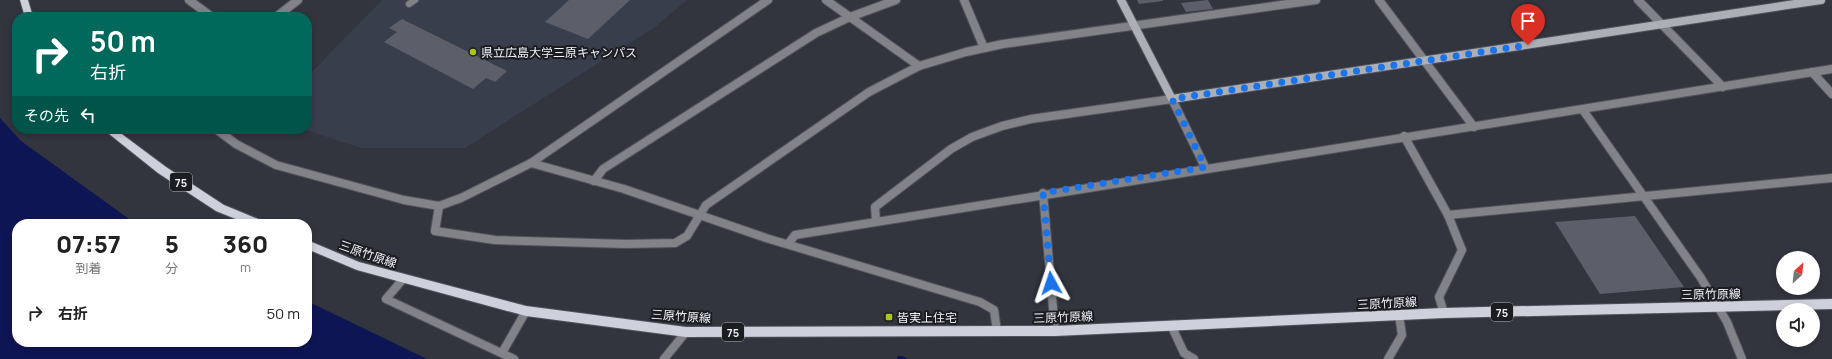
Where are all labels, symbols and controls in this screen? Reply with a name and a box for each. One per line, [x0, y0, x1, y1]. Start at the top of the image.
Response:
pin [1511, 4, 1545, 45]
icon: arrive [1517, 10, 1539, 32]
text: 50 m [90, 22, 156, 60]
icon: right [24, 28, 76, 80]
place label: 県立広島大学三原キャンパス [481, 44, 637, 61]
marker: 県立広島大学三原キャンパス [468, 47, 478, 57]
text: 右折 [90, 60, 126, 84]
icon: left [77, 104, 99, 126]
text: その先 [24, 105, 69, 126]
road number: 75 [170, 173, 192, 191]
text: 07:57 [56, 227, 121, 260]
text: 5 [165, 227, 179, 260]
text: 360 [223, 227, 268, 260]
street label: 三原竹原線 [337, 236, 399, 272]
north arrow [1776, 251, 1820, 295]
map controls [1776, 251, 1820, 347]
text: m [240, 258, 251, 276]
text: 到着 [75, 259, 101, 277]
text: 分 [165, 259, 178, 277]
position arrow [1030, 262, 1072, 304]
street label: 三原竹原線 [1681, 285, 1741, 303]
street label: 三原竹原線 [1357, 293, 1417, 313]
icon: right [24, 302, 46, 324]
text: 右折 [58, 303, 88, 324]
text: 50 m [266, 303, 300, 324]
road number: 75 [1491, 303, 1513, 321]
button: sound [1776, 303, 1820, 347]
street label: 三原竹原線 [650, 305, 712, 327]
street label: 三原竹原線 [1033, 307, 1093, 327]
place label: 皆実上住宅 [897, 309, 957, 326]
marker: 皆実上住宅 [884, 312, 894, 322]
road number: 75 [722, 323, 744, 341]

